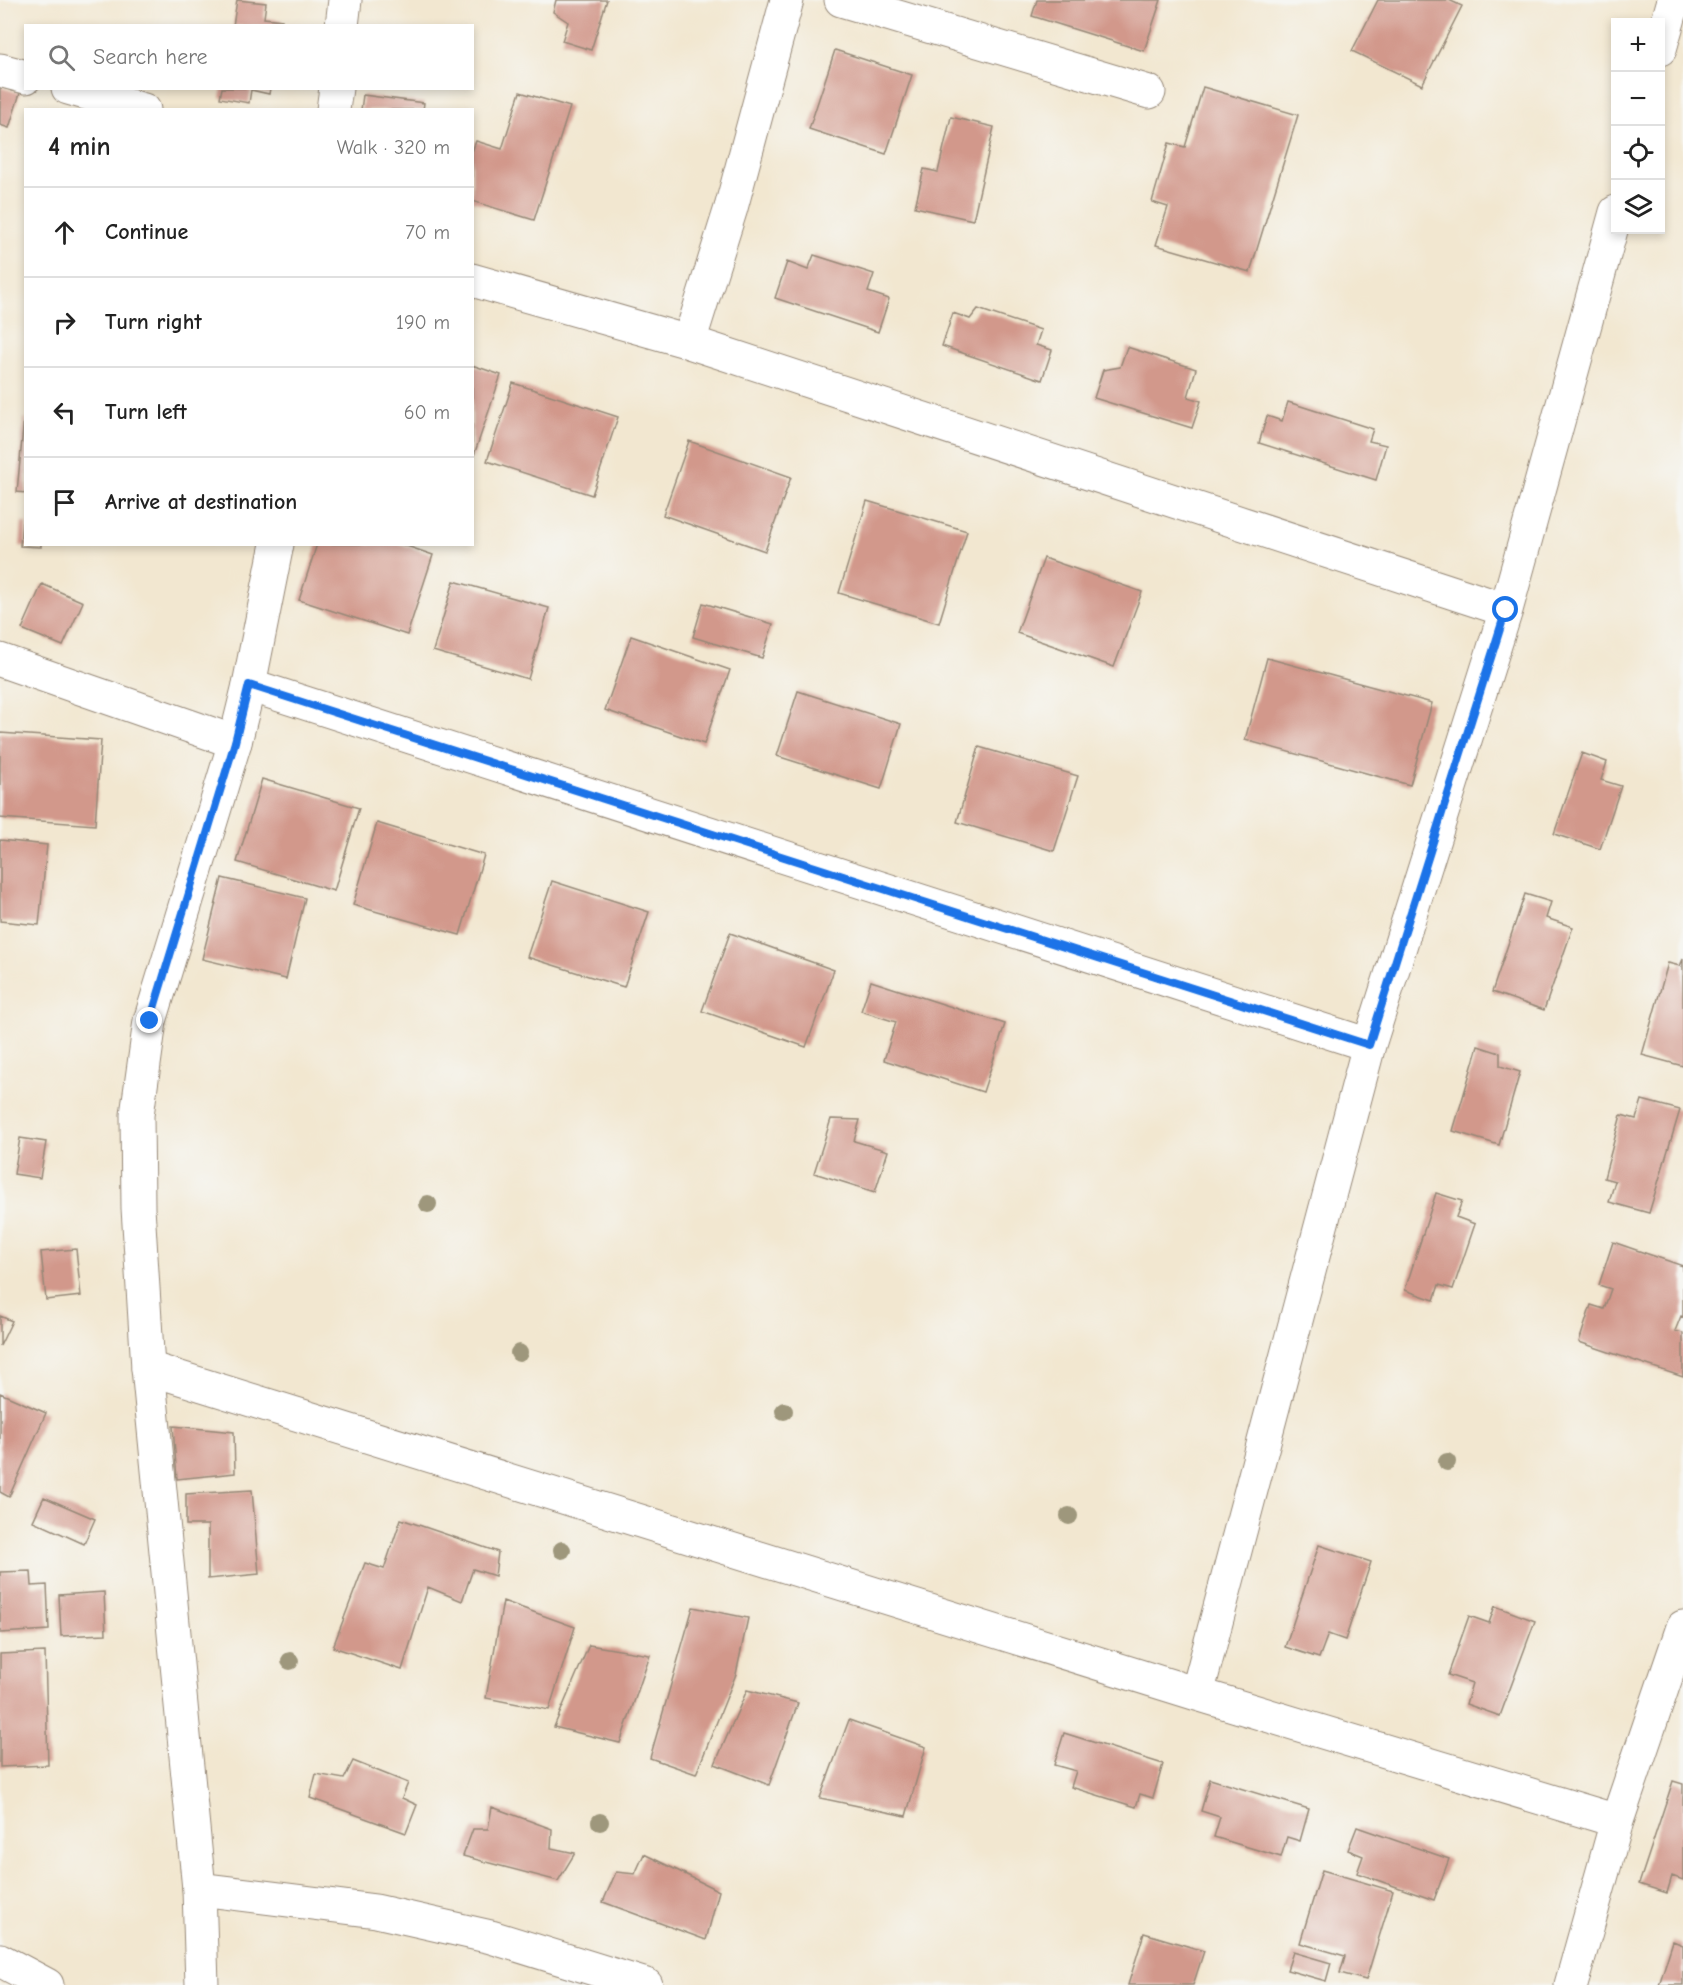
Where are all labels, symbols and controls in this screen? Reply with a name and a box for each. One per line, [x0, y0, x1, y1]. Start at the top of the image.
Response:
map controls [1611, 18, 1665, 234]
button: + [1611, 18, 1665, 72]
search box [24, 24, 474, 90]
icon: search [45, 41, 78, 74]
text: Search here [93, 44, 208, 70]
button: − [1611, 72, 1665, 126]
button: locate [1611, 126, 1665, 180]
text: 4 min [48, 132, 111, 162]
text: Walk · 320 m [337, 136, 450, 159]
button: layers [1611, 180, 1665, 234]
icon: ahead [48, 216, 81, 249]
text: Continue [105, 219, 188, 245]
text: 70 m [405, 221, 450, 244]
icon: right [48, 306, 81, 339]
text: Turn right [105, 309, 202, 335]
text: 190 m [396, 311, 450, 334]
icon: left [48, 396, 81, 429]
text: Turn left [105, 399, 187, 425]
text: 60 m [404, 401, 450, 424]
icon: arrive [48, 486, 81, 519]
text: Arrive at destination [105, 489, 297, 515]
route start [1492, 596, 1518, 622]
route end [136, 1007, 162, 1033]

